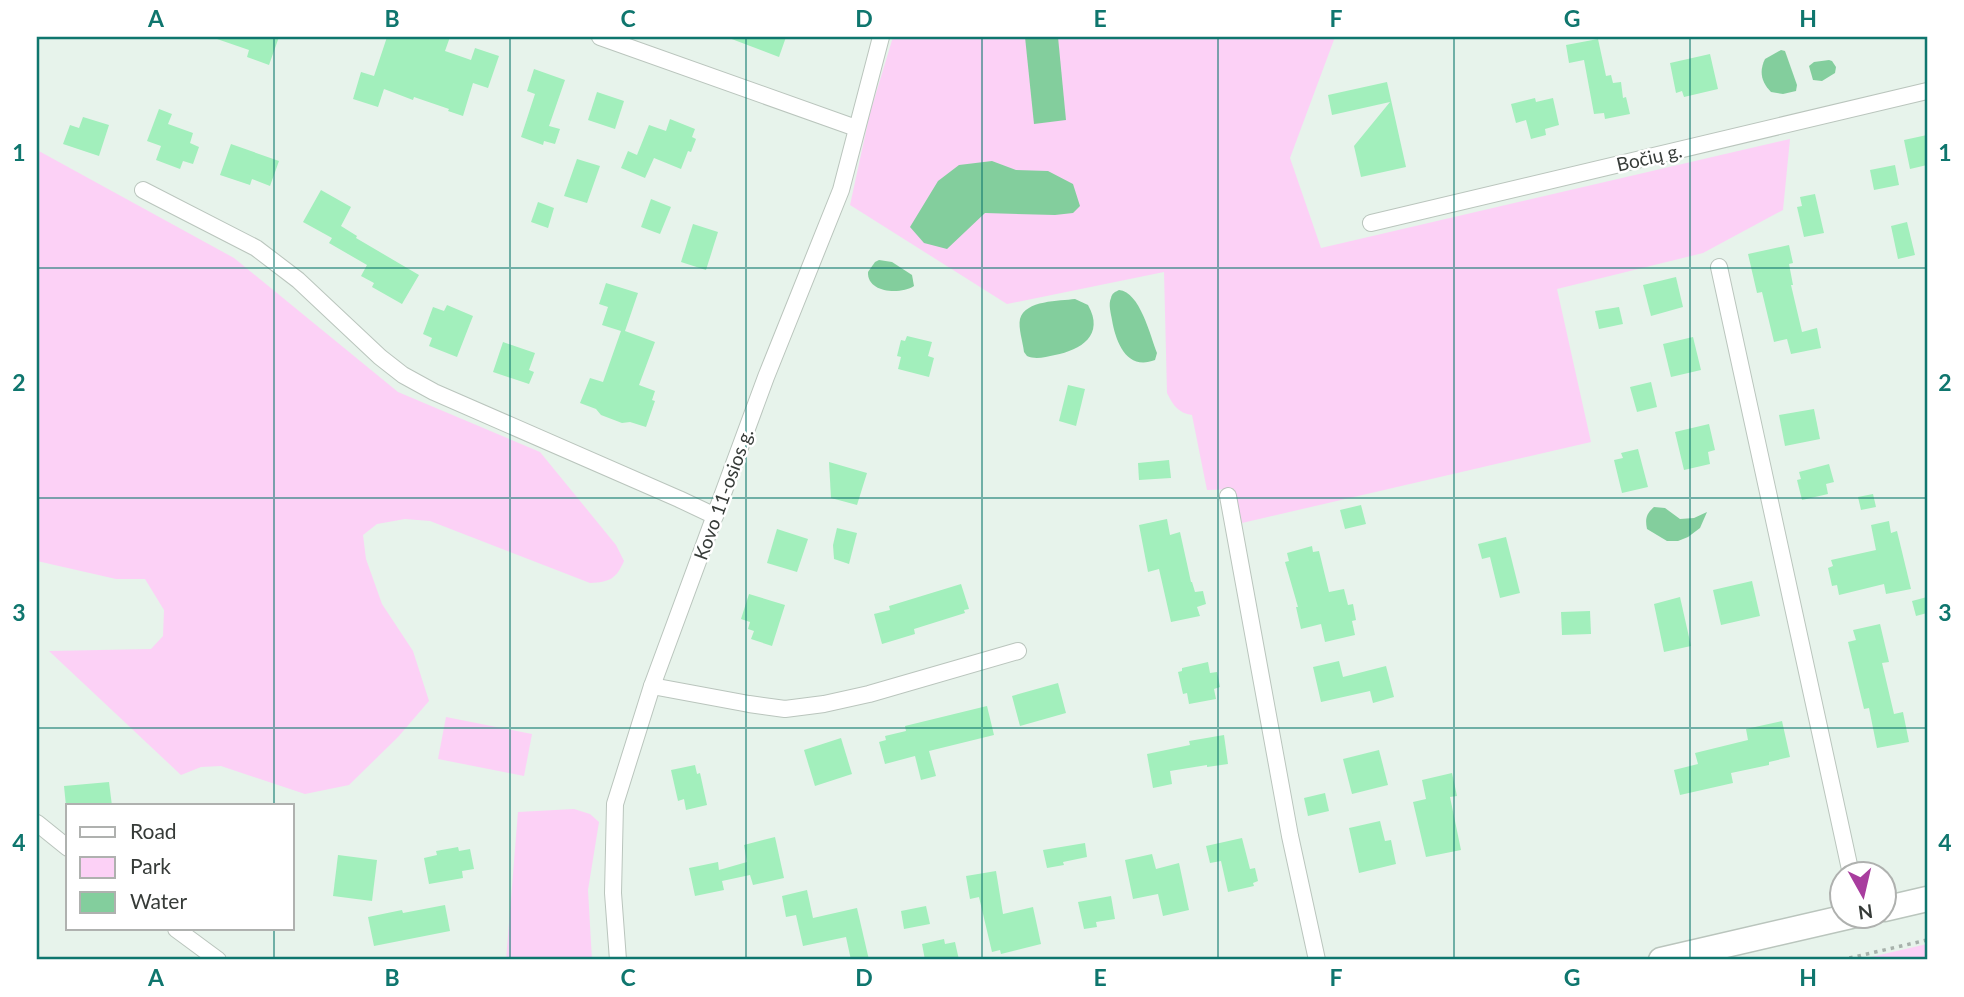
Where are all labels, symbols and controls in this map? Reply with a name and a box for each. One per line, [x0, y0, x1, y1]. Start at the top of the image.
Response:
text: A [147, 4, 165, 32]
text: B [384, 4, 400, 32]
text: C [620, 4, 636, 32]
text: D [855, 4, 873, 32]
text: E [1093, 4, 1107, 32]
text: F [1329, 4, 1343, 32]
text: G [1564, 4, 1580, 32]
text: H [1799, 4, 1817, 32]
text: 1 [12, 138, 26, 166]
street label: Bočių g. [1614, 138, 1684, 176]
text: 1 [1938, 138, 1952, 166]
text: 2 [12, 368, 26, 396]
text: 2 [1938, 368, 1952, 396]
street label: Kovo 11-osios g. [689, 425, 757, 563]
text: 3 [12, 598, 26, 626]
text: 3 [1938, 598, 1952, 626]
legend [66, 804, 294, 930]
text: Road [130, 818, 177, 843]
text: 4 [12, 828, 26, 856]
text: 4 [1938, 828, 1952, 856]
text: Park [130, 853, 171, 878]
north arrow [1828, 860, 1898, 930]
text: Water [130, 888, 187, 913]
text: N [1857, 900, 1874, 925]
text: A [147, 963, 165, 991]
text: B [384, 963, 400, 991]
text: C [620, 963, 636, 991]
text: D [855, 963, 873, 991]
text: E [1093, 963, 1107, 991]
text: F [1329, 963, 1343, 991]
text: G [1564, 963, 1580, 991]
text: H [1799, 963, 1817, 991]

